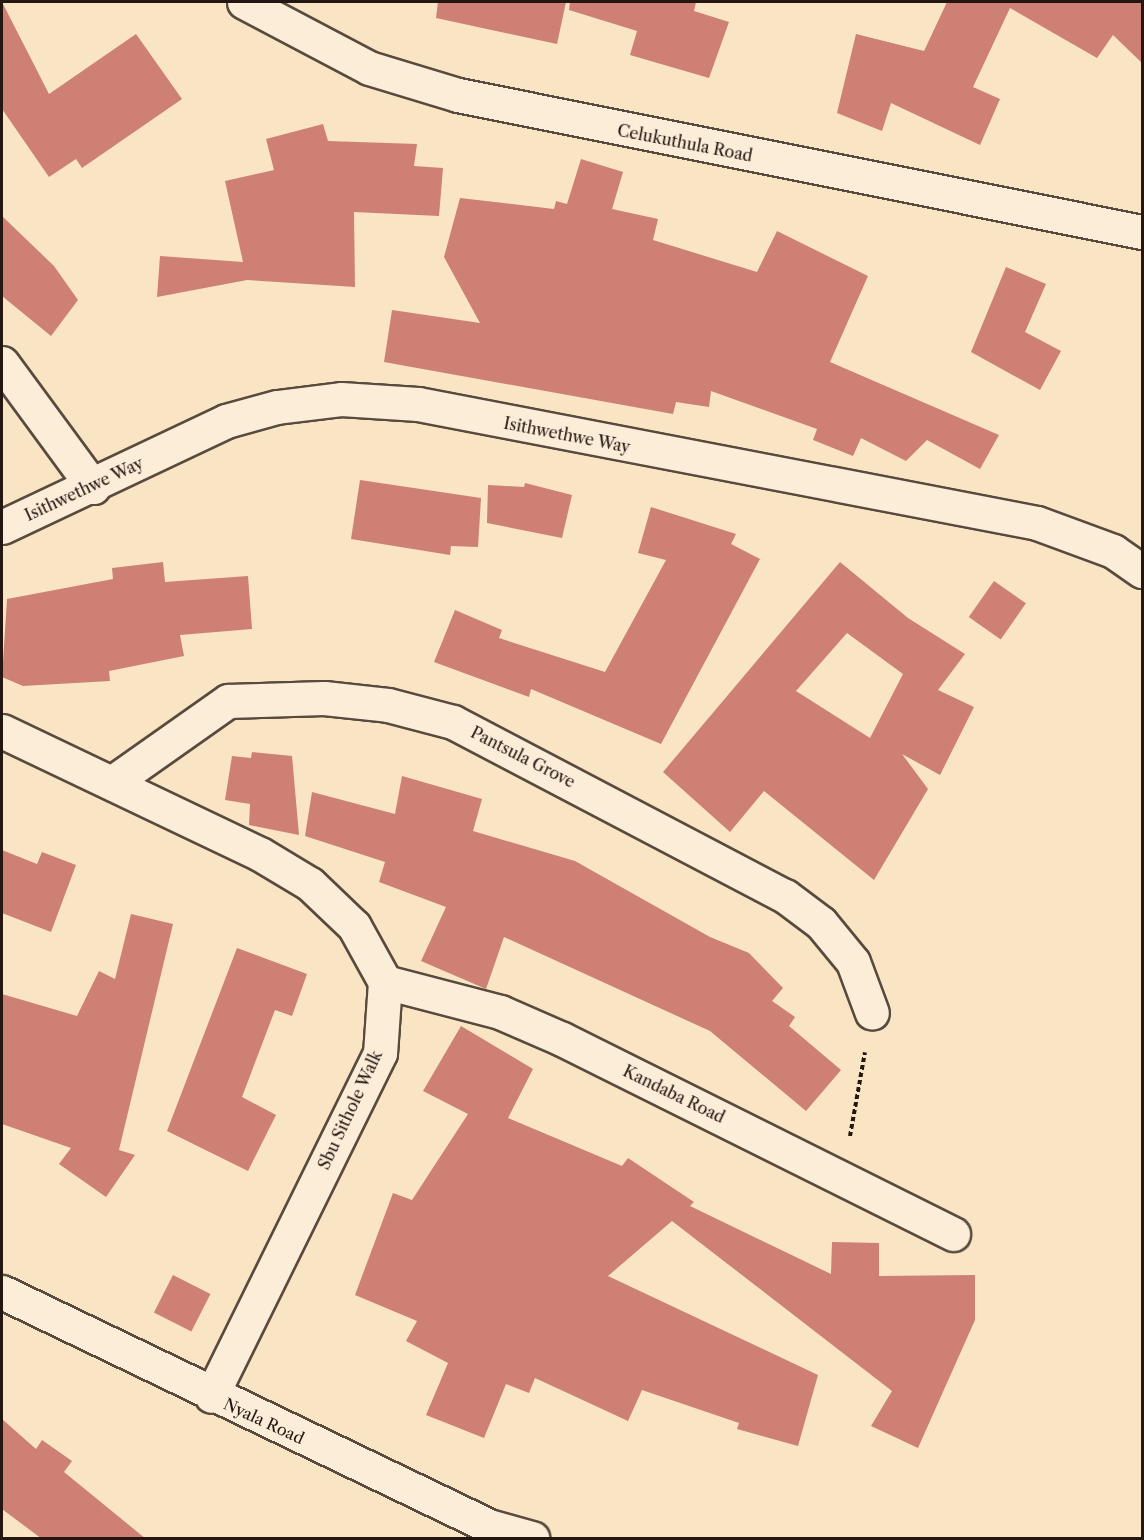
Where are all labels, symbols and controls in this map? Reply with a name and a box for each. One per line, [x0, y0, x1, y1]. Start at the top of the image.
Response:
street label: Celukuthula Road [616, 120, 754, 166]
street label: Isithwethwe Way [502, 413, 632, 457]
street label: Isithwethwe Way [21, 453, 147, 525]
street label: Pantsula Grove [468, 722, 578, 792]
street label: Sbu Sithole Walk [314, 1047, 386, 1173]
street label: Kandaba Road [620, 1061, 728, 1127]
street label: Nyala Road [221, 1394, 307, 1448]

